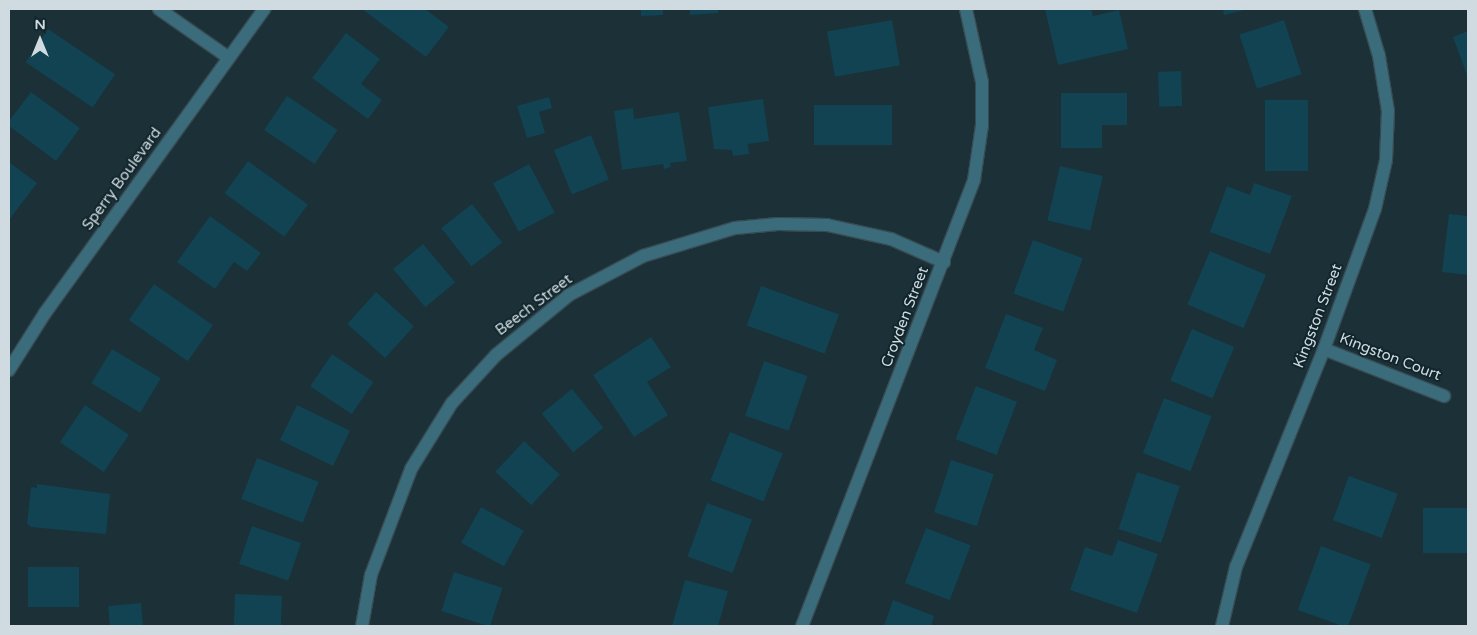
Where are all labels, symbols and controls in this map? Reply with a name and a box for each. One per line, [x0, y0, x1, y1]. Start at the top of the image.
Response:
north arrow [15, 15, 65, 65]
text: N [34, 16, 46, 33]
street label: Sperry Boulevard [79, 124, 165, 234]
street label: Kingston Street [1290, 261, 1346, 371]
street label: Croyden Street [877, 264, 933, 370]
street label: Beech Street [492, 270, 576, 340]
street label: Kingston Court [1337, 329, 1443, 385]

